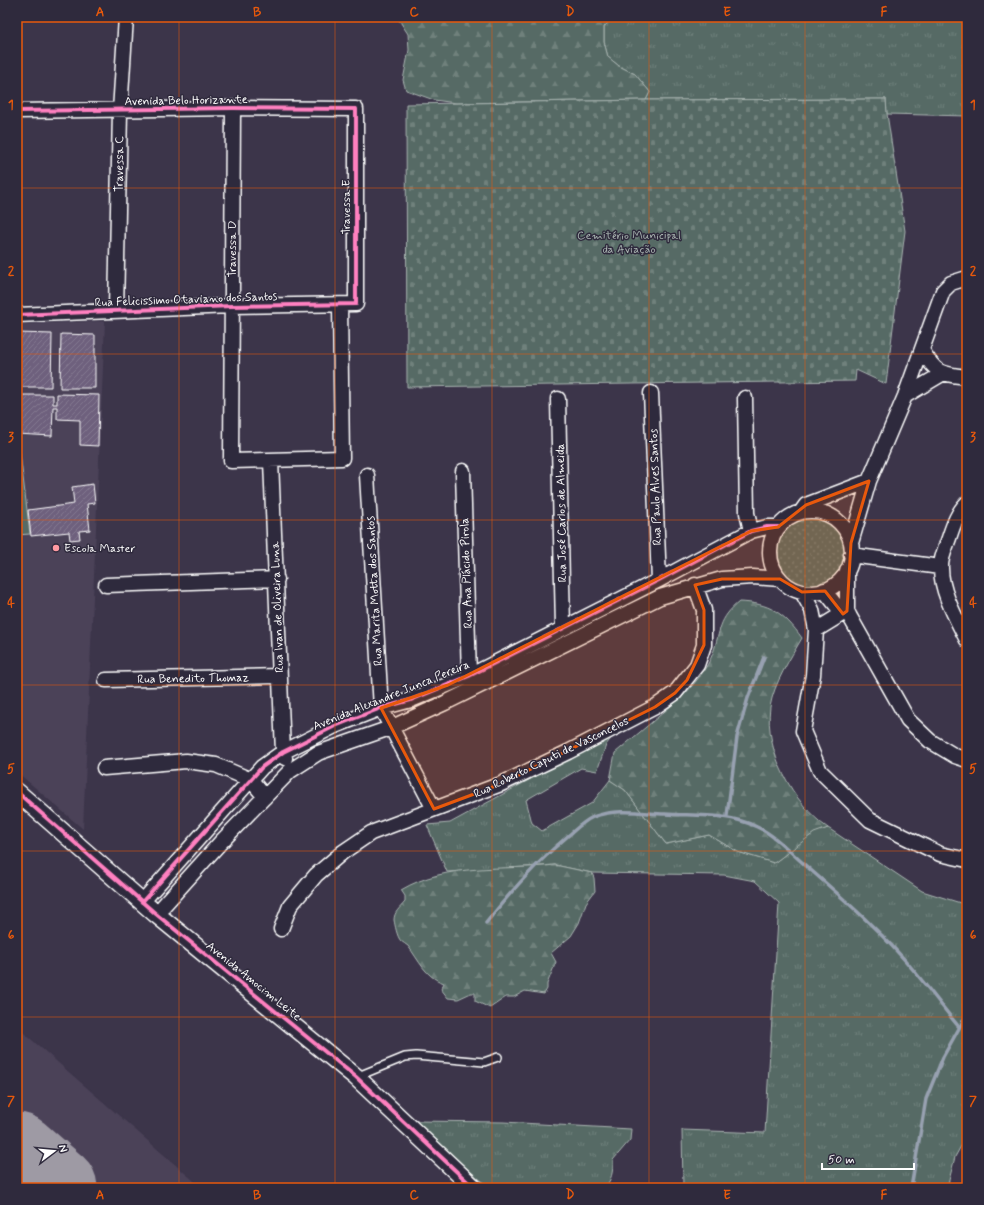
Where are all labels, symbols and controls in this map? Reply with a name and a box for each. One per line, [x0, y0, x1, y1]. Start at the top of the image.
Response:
text: A [96, 4, 104, 21]
text: B [253, 4, 262, 21]
text: C [409, 4, 419, 21]
text: D [566, 4, 575, 21]
text: E [723, 4, 731, 21]
text: F [881, 4, 888, 21]
street label: Avenida Belo Horizante [124, 92, 248, 110]
text: 1 [8, 97, 14, 114]
text: 1 [970, 97, 976, 114]
street label: Travessa C [112, 136, 128, 192]
street label: Travessa E [339, 179, 355, 235]
street label: Travessa D [225, 221, 241, 277]
park label: Cemitério Municipal da Aviação [577, 228, 681, 258]
text: 2 [8, 263, 15, 280]
text: 2 [970, 263, 977, 280]
street label: Rua Felicissimo Otaviano dos Santos [94, 289, 278, 311]
street label: Rua Paulo Alves Santos [646, 428, 666, 546]
text: 3 [8, 429, 14, 446]
text: 3 [970, 429, 976, 446]
street label: Rua José Carlos de Almeida [553, 444, 571, 582]
street label: Rua Marita Motta dos Santos [363, 515, 387, 666]
street label: Rua Ana Plácido Pirola [457, 517, 477, 629]
street label: Rua Ivan de Oliveira Luna [268, 540, 288, 673]
place label: Escola Master [64, 541, 135, 557]
marker: Escola Master [51, 543, 61, 553]
text: 4 [7, 595, 15, 612]
text: 4 [969, 595, 977, 612]
street label: Avenida Alexandre Junca Pereira [311, 657, 472, 735]
street label: Rua Benedito Thomaz [137, 670, 250, 688]
street label: Rua Roberto Caputi de Vasconcelos [471, 713, 632, 803]
text: 5 [7, 761, 15, 778]
text: 5 [969, 761, 977, 778]
text: 6 [8, 927, 15, 944]
text: 6 [970, 927, 977, 944]
street label: Avenida Amocim Leite [202, 938, 304, 1025]
text: 7 [7, 1093, 15, 1110]
text: 7 [969, 1093, 977, 1110]
north arrow [34, 1131, 74, 1171]
text: N [55, 1143, 70, 1154]
scale bar [822, 1145, 914, 1171]
text: 50 m [828, 1152, 855, 1168]
text: A [96, 1187, 104, 1204]
text: B [253, 1187, 262, 1204]
text: C [409, 1187, 419, 1204]
text: D [566, 1187, 575, 1204]
text: E [723, 1187, 731, 1204]
text: F [881, 1187, 888, 1204]

